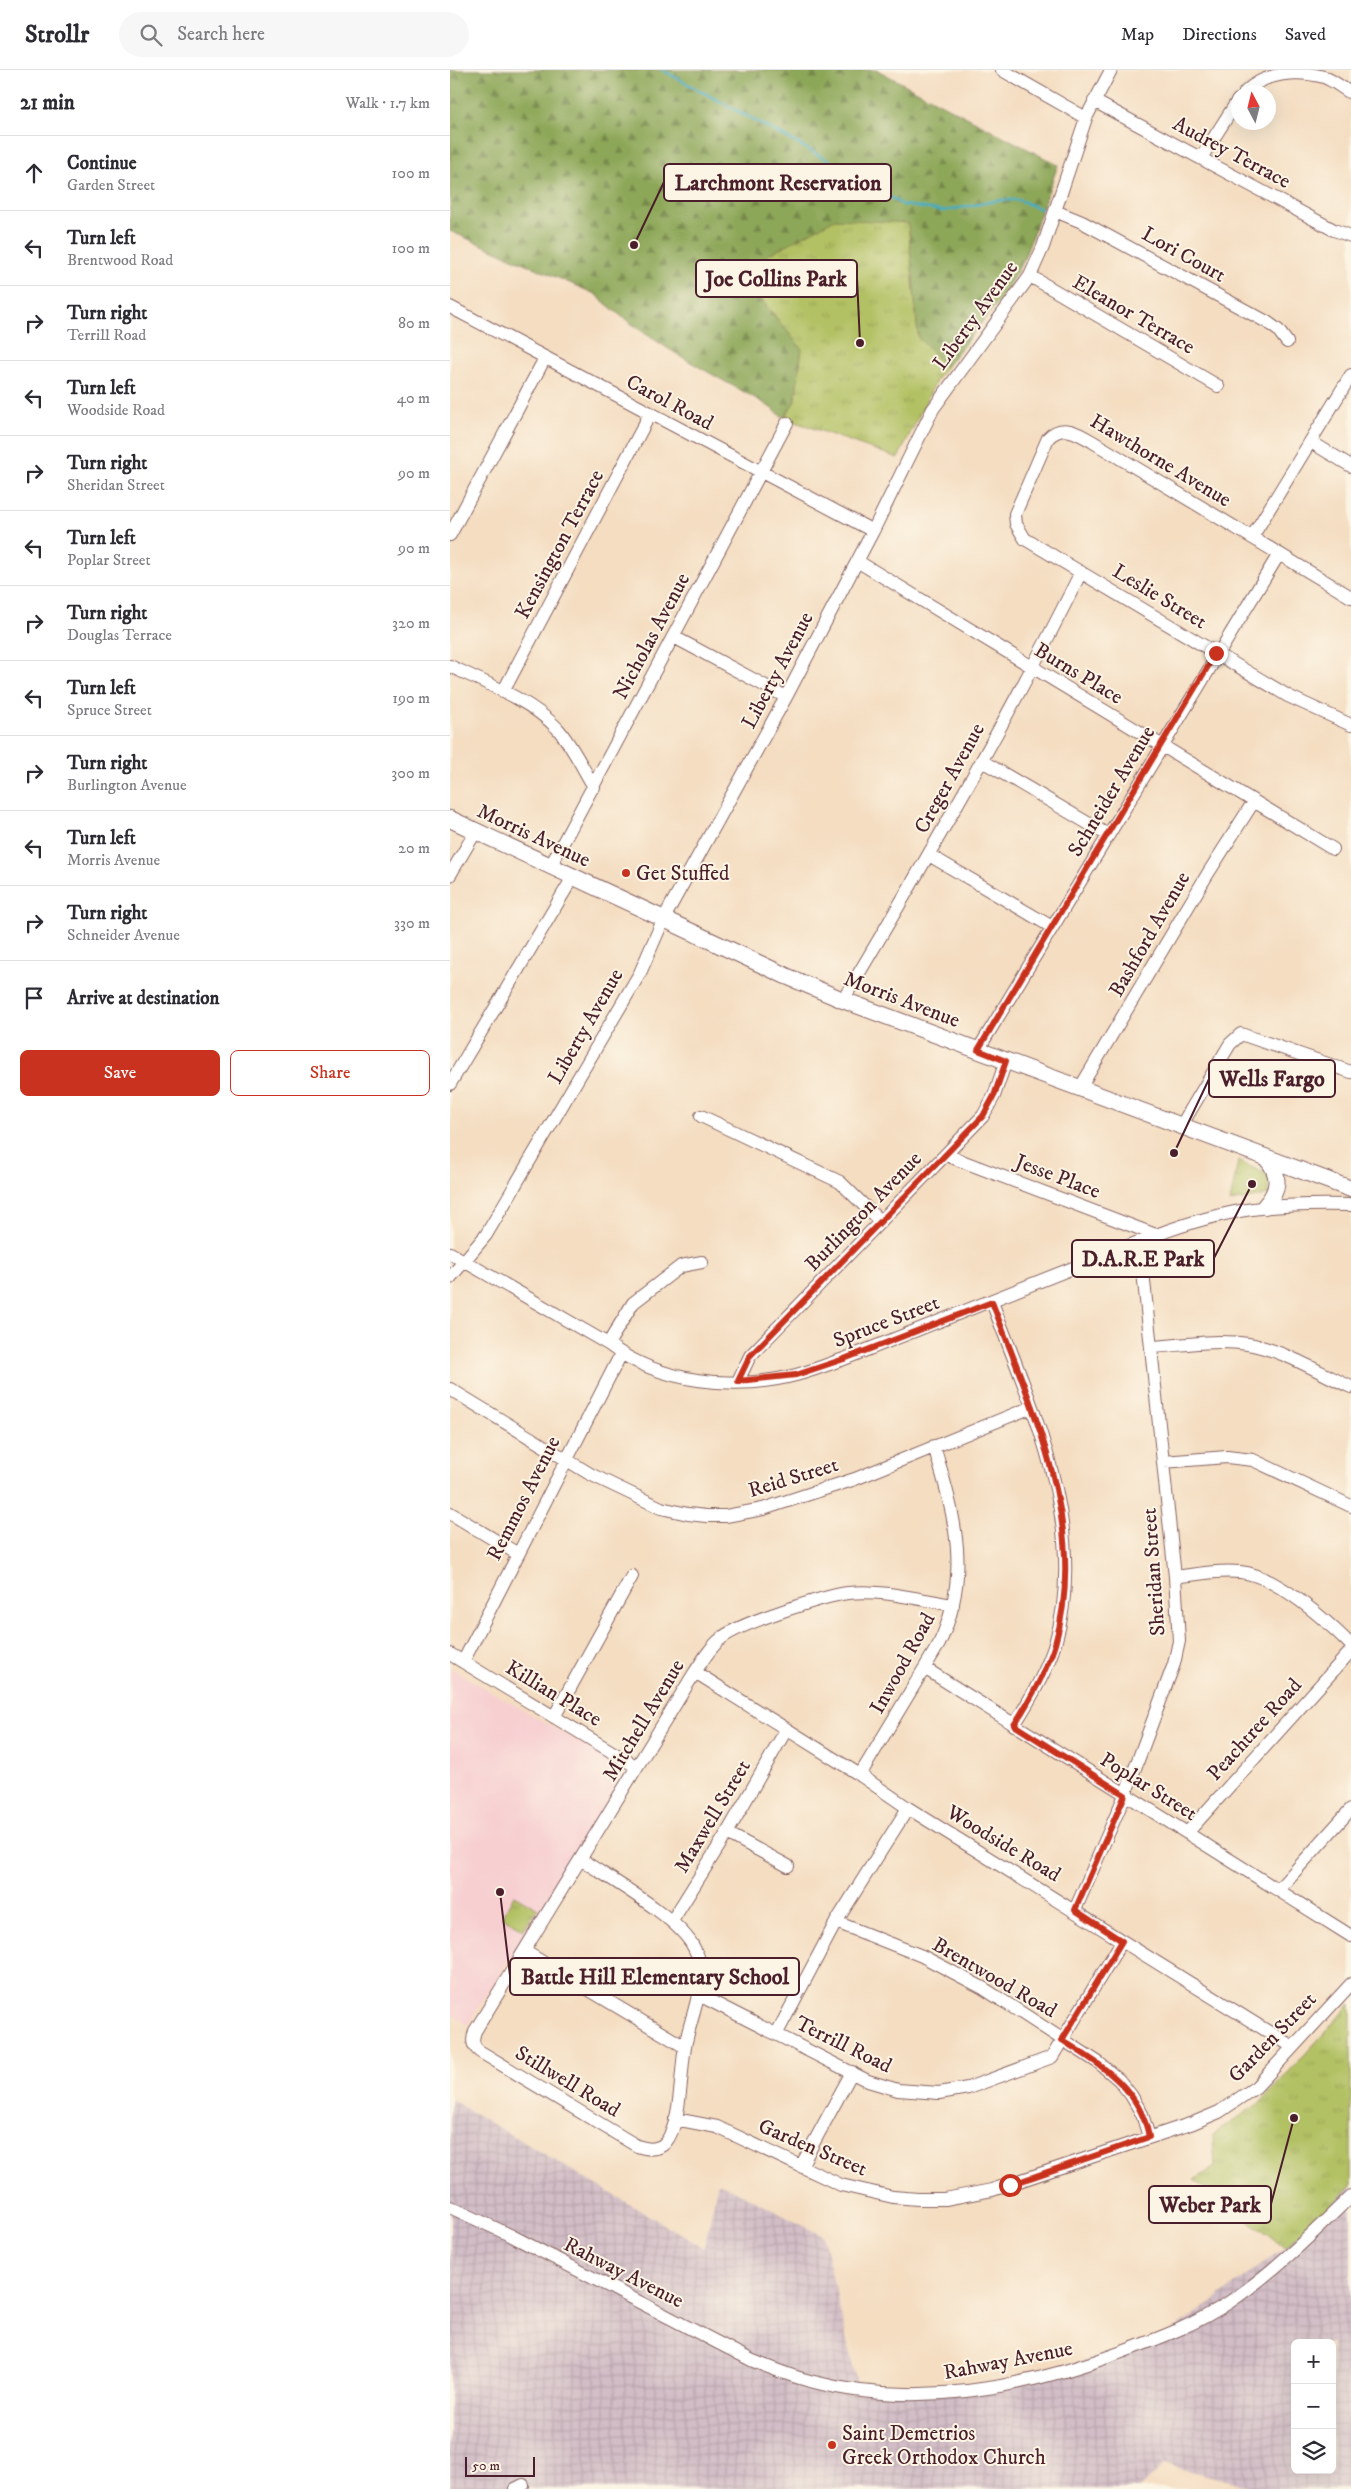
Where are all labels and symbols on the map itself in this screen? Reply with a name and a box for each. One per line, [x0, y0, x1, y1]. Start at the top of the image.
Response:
north arrow [1231, 85, 1276, 130]
street label: Audrey Terrace [1168, 111, 1295, 195]
callout: Larchmont Reservation [664, 164, 891, 201]
text: Larchmont Reservation [674, 170, 882, 197]
street label: Lori Court [1137, 221, 1230, 289]
street label: Liberty Avenue [927, 256, 1024, 375]
callout: Joe Collins Park [696, 260, 857, 297]
text: Joe Collins Park [702, 266, 848, 293]
street label: Eleanor Terrace [1068, 269, 1200, 360]
street label: Carol Road [621, 369, 718, 437]
street label: Hawthorne Avenue [1085, 408, 1236, 513]
street label: Kensington Terrace [510, 465, 610, 623]
street label: Leslie Street [1108, 559, 1212, 635]
street label: Nicholas Avenue [608, 569, 696, 704]
street label: Liberty Avenue [736, 607, 820, 733]
street label: Burns Place [1029, 637, 1128, 711]
route end [1205, 642, 1228, 665]
street label: Creger Avenue [909, 719, 991, 838]
street label: Schneider Avenue [1063, 721, 1161, 862]
street label: Morris Avenue [473, 798, 595, 874]
place label: Get Stuffed [636, 861, 730, 887]
marker: Get Stuffed [620, 867, 632, 879]
street label: Bashford Avenue [1104, 867, 1196, 1002]
street label: Liberty Avenue [542, 964, 629, 1089]
street label: Morris Avenue [840, 966, 964, 1034]
callout: Wells Fargo [1209, 1060, 1335, 1097]
text: Wells Fargo [1218, 1066, 1325, 1093]
street label: Burlington Avenue [800, 1146, 928, 1277]
street label: Jesse Place [1010, 1148, 1104, 1205]
callout: D.A.R.E Park [1072, 1240, 1214, 1277]
text: D.A.R.E Park [1082, 1246, 1205, 1273]
street label: Spruce Street [830, 1290, 943, 1354]
street label: Remmos Avenue [481, 1432, 567, 1565]
street label: Reid Street [745, 1452, 842, 1504]
street label: Sheridan Street [1137, 1507, 1171, 1637]
street label: Inwood Road [864, 1608, 942, 1719]
street label: Killian Place [501, 1655, 607, 1733]
street label: Mitchell Avenue [597, 1655, 691, 1786]
street label: Peachtree Road [1202, 1673, 1308, 1786]
street label: Poplar Street [1095, 1747, 1202, 1827]
street label: Maxwell Street [669, 1755, 757, 1878]
street label: Woodside Road [941, 1799, 1066, 1888]
street label: Brentwood Road [928, 1932, 1062, 2024]
callout: Battle Hill Elementary School [510, 1958, 799, 1995]
text: Battle Hill Elementary School [521, 1964, 789, 1991]
street label: Garden Street [1223, 1987, 1322, 2088]
street label: Terrill Road [791, 2010, 897, 2080]
street label: Stillwell Road [510, 2040, 625, 2124]
street label: Garden Street [754, 2113, 871, 2183]
route start [999, 2174, 1022, 2197]
callout: Weber Park [1149, 2186, 1271, 2223]
text: Weber Park [1158, 2192, 1262, 2219]
street label: Rahway Avenue [559, 2232, 688, 2314]
street label: Rahway Avenue [941, 2336, 1075, 2386]
place label: Saint Demetrios Greek Orthodox Church [842, 2421, 1046, 2471]
marker: Saint Demetrios Greek Orthodox Church [826, 2439, 838, 2451]
scale bar [465, 2454, 535, 2477]

